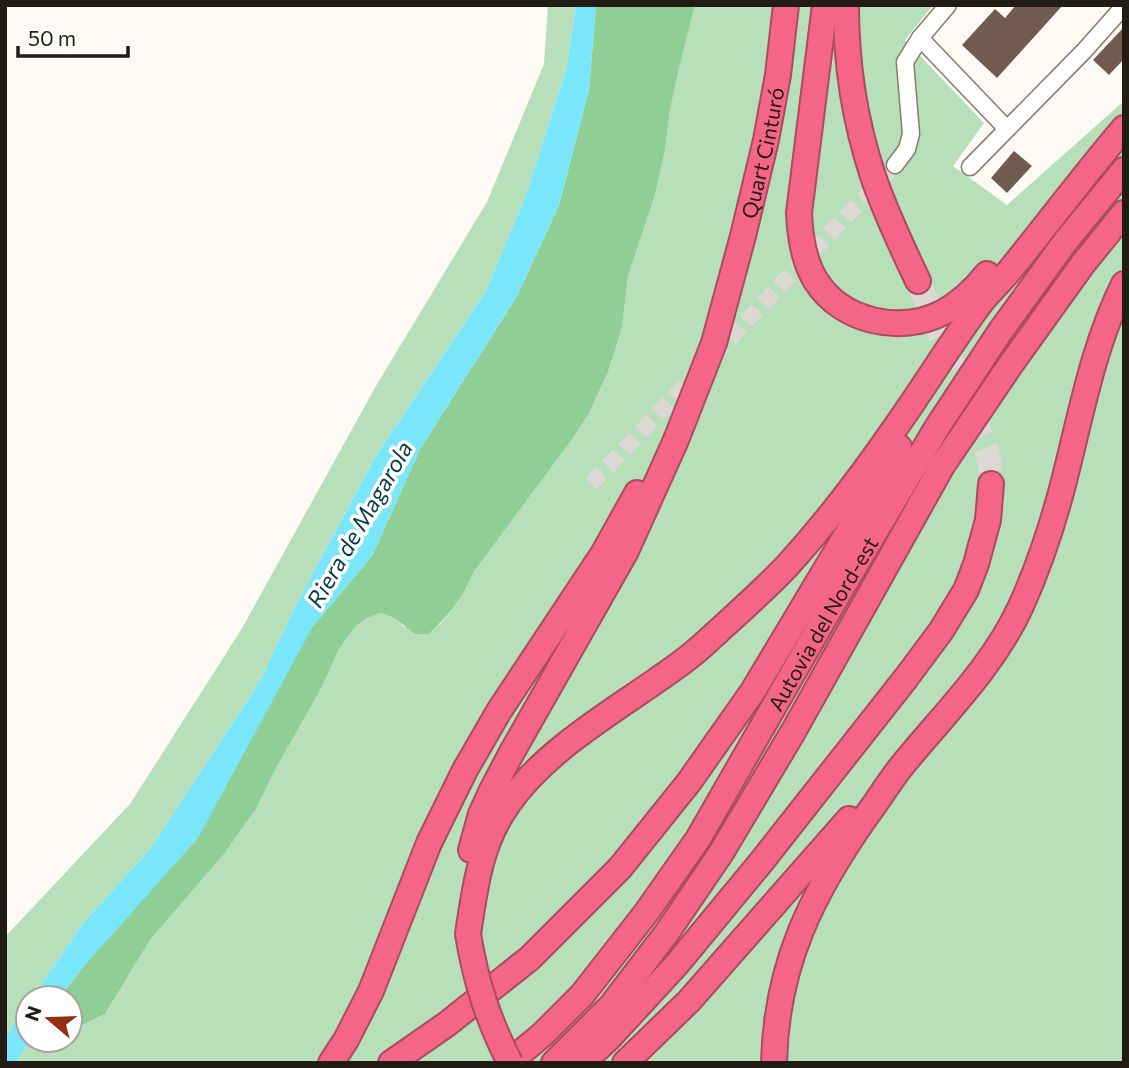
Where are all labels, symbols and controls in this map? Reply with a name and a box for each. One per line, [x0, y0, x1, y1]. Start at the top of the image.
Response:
scale bar [18, 14, 128, 58]
text: 50 m [28, 25, 76, 50]
street label: Quart Cinturó [735, 85, 788, 221]
water label: Riera de Magarola [300, 436, 418, 612]
street label: Autovia del Nord-est [762, 532, 882, 715]
north arrow [14, 984, 84, 1054]
text: N [19, 1003, 46, 1024]

